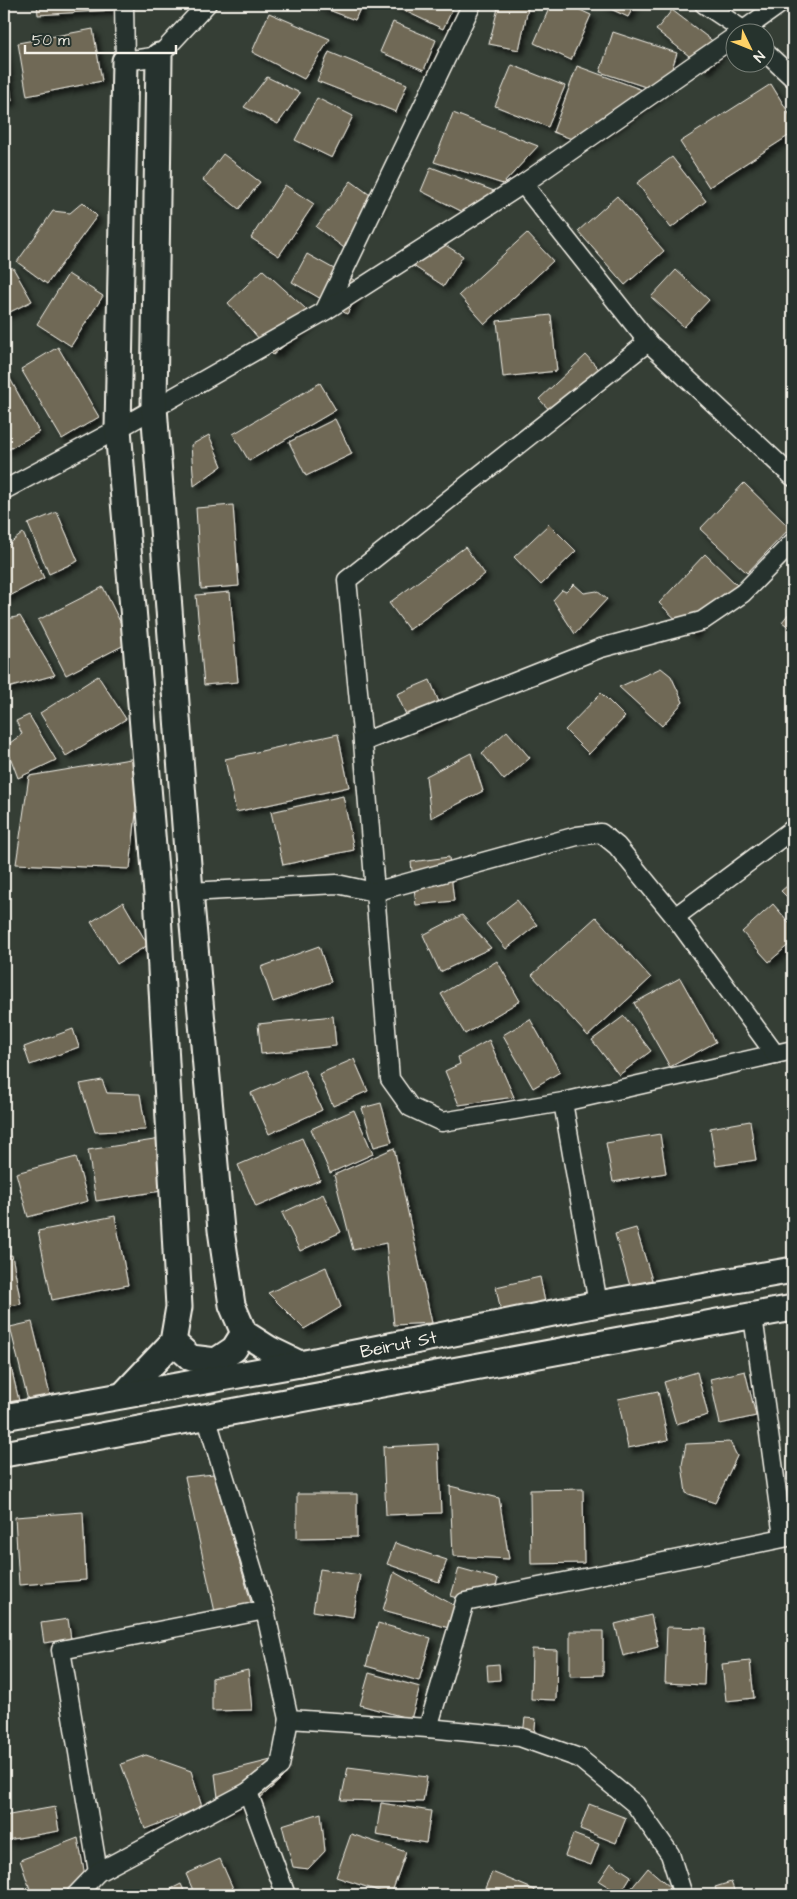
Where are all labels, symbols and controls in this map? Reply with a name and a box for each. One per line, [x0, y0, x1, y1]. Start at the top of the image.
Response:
scale bar [25, 22, 176, 54]
north arrow [724, 22, 774, 72]
text: 50 m [32, 30, 70, 51]
text: N [748, 46, 769, 66]
street label: Beirut St [358, 1324, 440, 1364]

